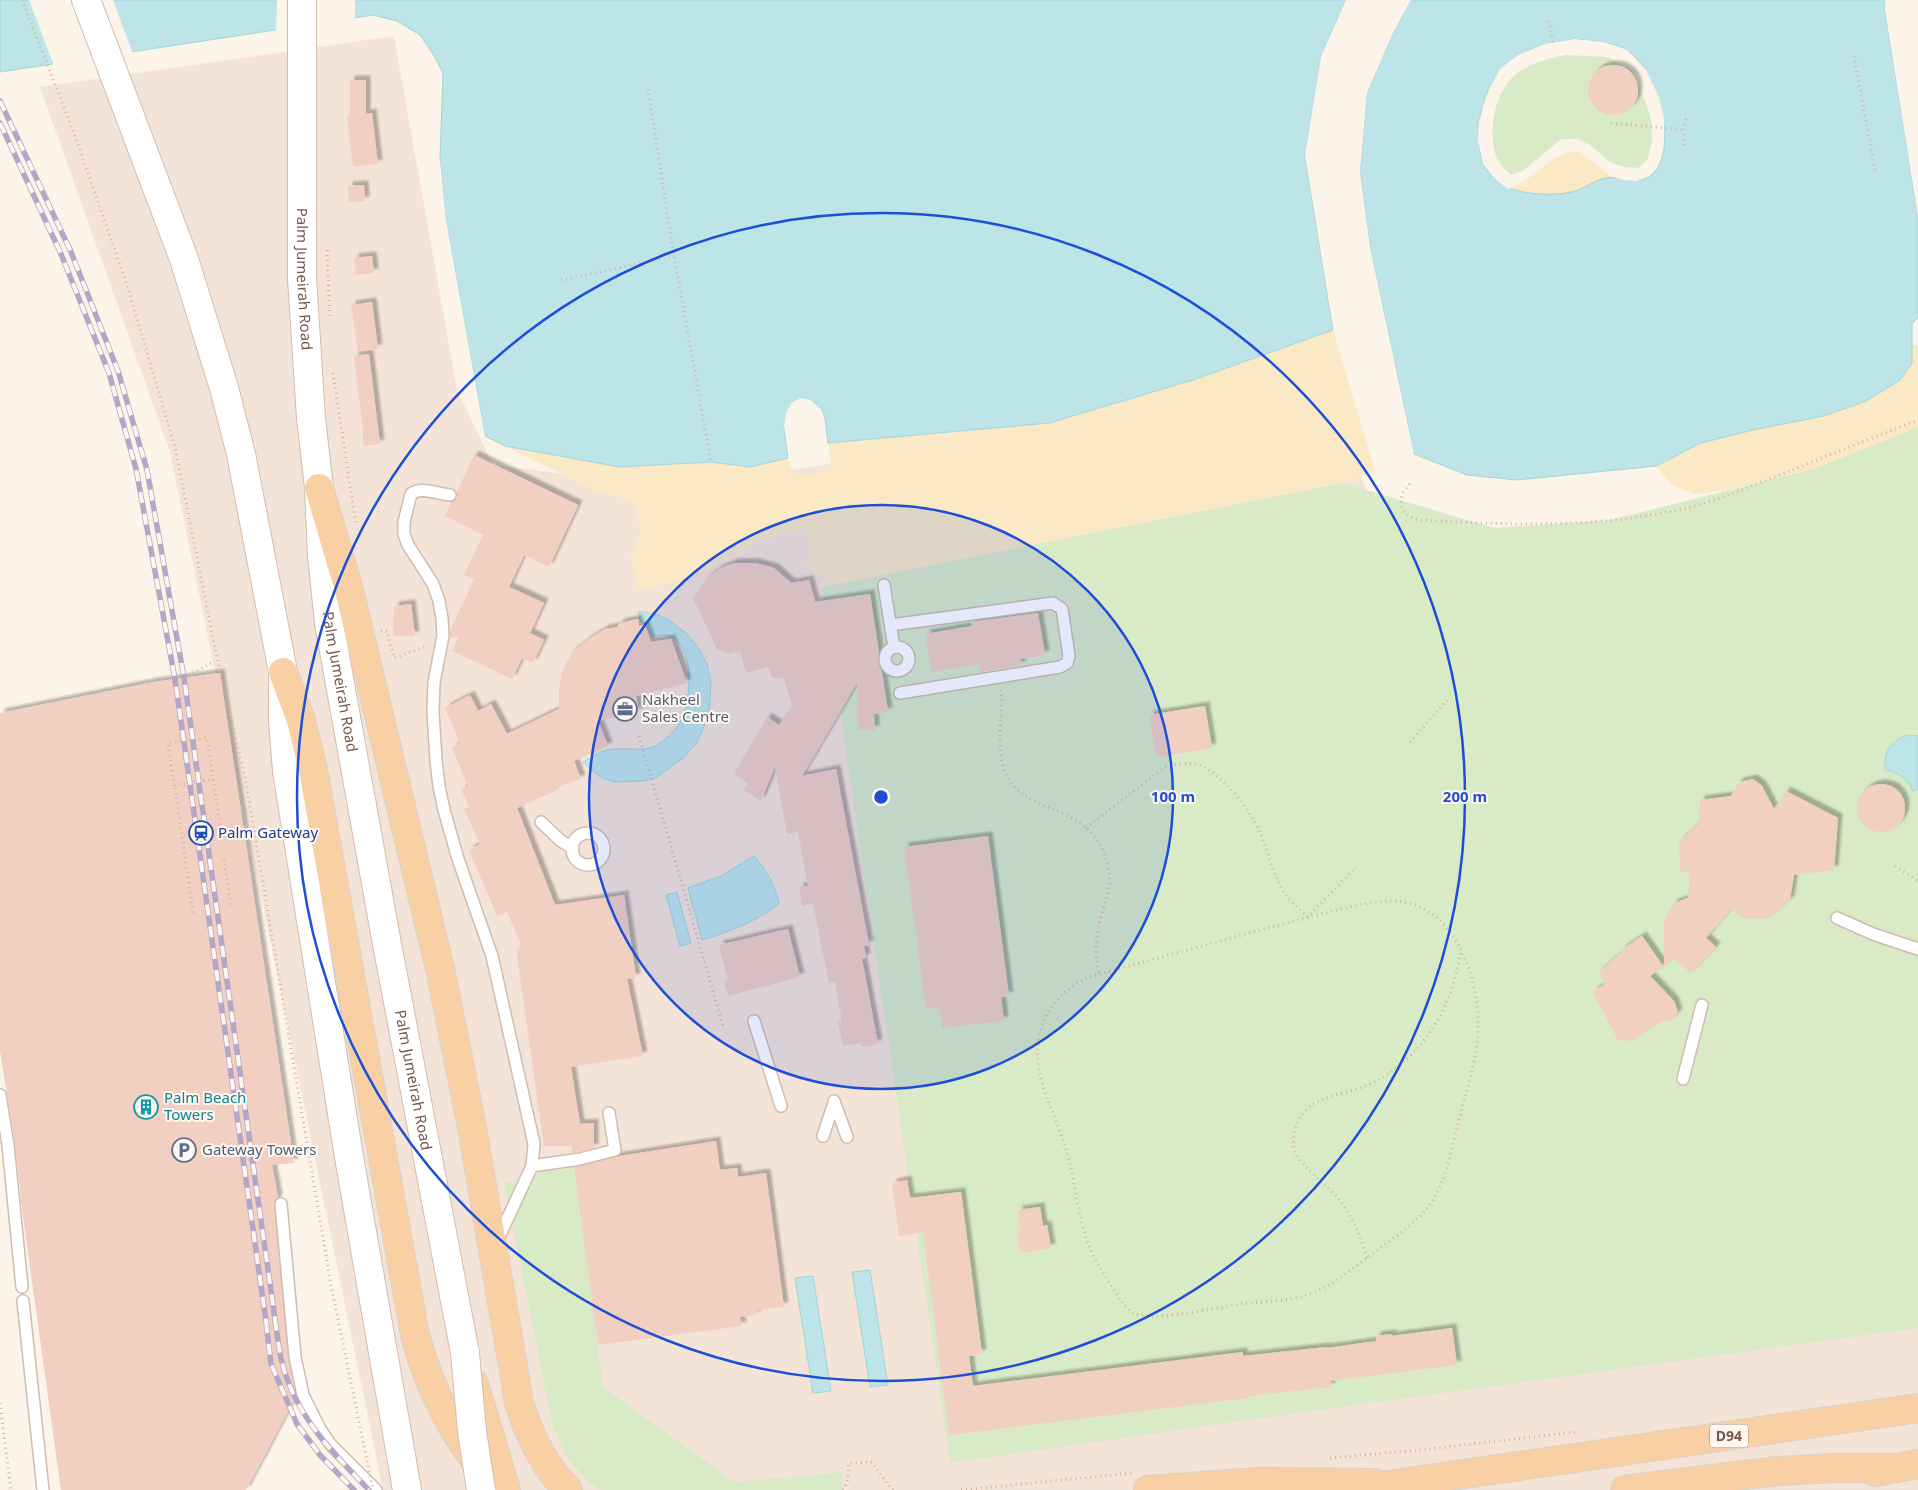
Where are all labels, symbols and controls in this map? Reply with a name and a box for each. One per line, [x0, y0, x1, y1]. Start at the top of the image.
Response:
street label: Palm Jumeirah Road [293, 208, 318, 351]
street label: Palm Jumeirah Road [319, 610, 363, 754]
place label: Nakheel Sales Centre [642, 689, 729, 726]
office icon: Nakheel Sales Centre [612, 696, 638, 722]
text: 100 m [1151, 786, 1195, 806]
text: 200 m [1443, 786, 1487, 806]
centre of rings [872, 788, 890, 806]
station icon: Palm Gateway [188, 820, 214, 846]
place label: Palm Gateway [218, 822, 318, 842]
street label: Palm Jumeirah Road [391, 1008, 437, 1152]
place label: Palm Beach Towers [164, 1087, 246, 1124]
building icon: Palm Beach Towers [133, 1094, 159, 1120]
parking icon: Gateway Towers [171, 1137, 197, 1163]
place label: Gateway Towers [202, 1139, 316, 1159]
road number: D94 [1710, 1424, 1748, 1448]

